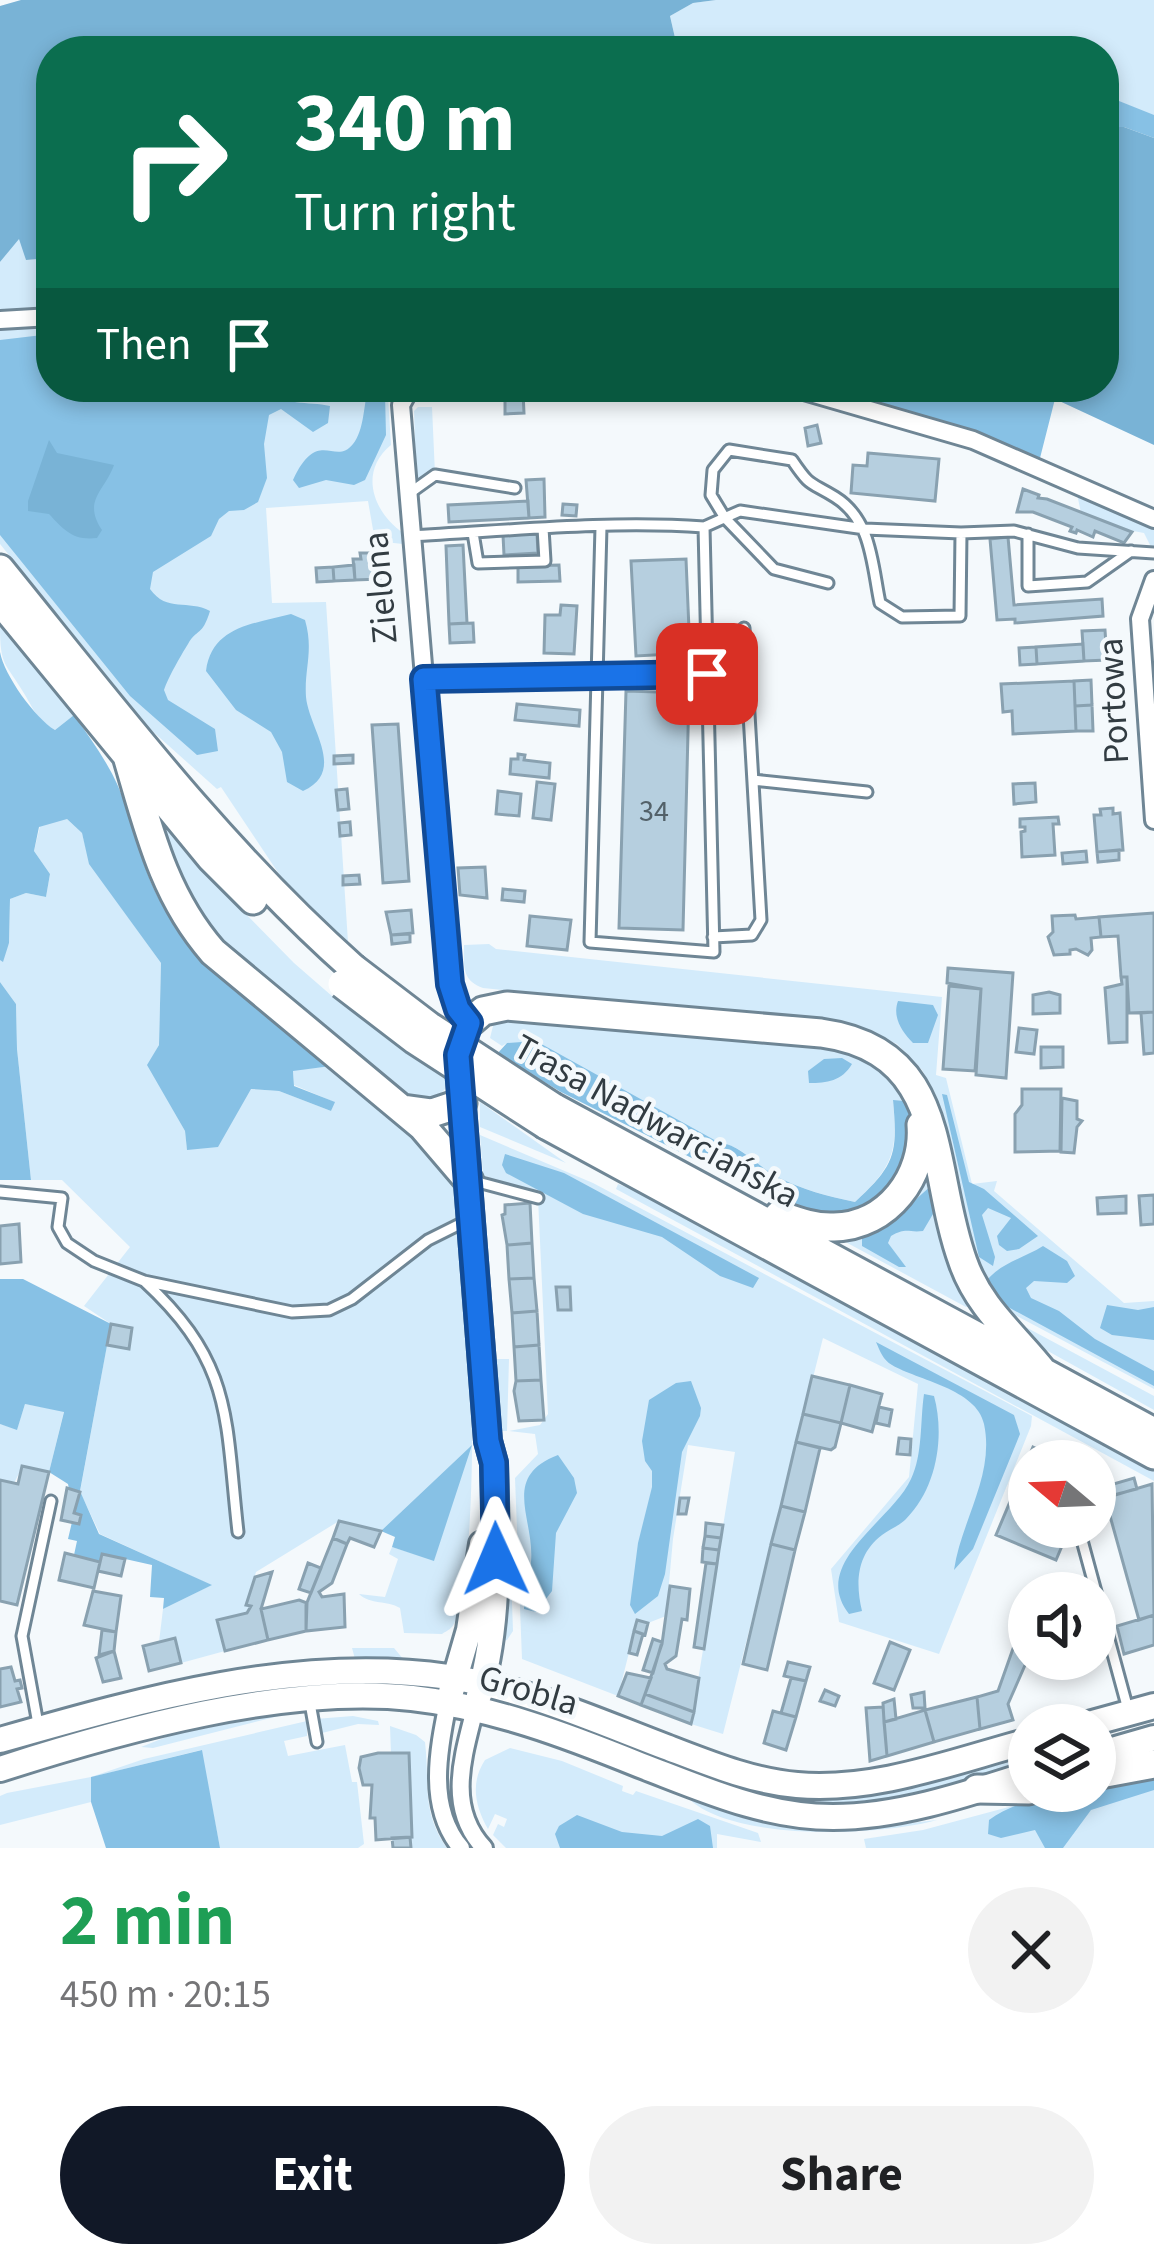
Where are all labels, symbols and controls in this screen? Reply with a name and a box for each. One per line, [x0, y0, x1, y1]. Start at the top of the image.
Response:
text: 340 m [294, 64, 516, 184]
icon: right [96, 84, 252, 240]
text: Turn right [294, 175, 516, 252]
icon: arrive [216, 312, 282, 378]
text: Then [96, 313, 192, 377]
street label: Zielona [350, 530, 411, 646]
pin [656, 623, 758, 725]
street label: Portowa [1085, 637, 1142, 765]
icon: arrive [674, 641, 740, 707]
house number: 34 [639, 790, 669, 833]
street label: Trasa Nadwarciańska [504, 1022, 808, 1221]
north arrow [1008, 1440, 1116, 1548]
map controls [1008, 1440, 1116, 1812]
position arrow [433, 1496, 559, 1622]
button: sound [1008, 1572, 1116, 1680]
street label: Grobla [473, 1652, 584, 1729]
button: layers [1008, 1704, 1116, 1812]
text: 2 min [60, 1870, 235, 1973]
button: close [968, 1887, 1094, 2013]
text: 450 m · 20:15 [60, 1967, 271, 2023]
button: Exit [60, 2106, 565, 2244]
button: Share [589, 2106, 1094, 2244]

